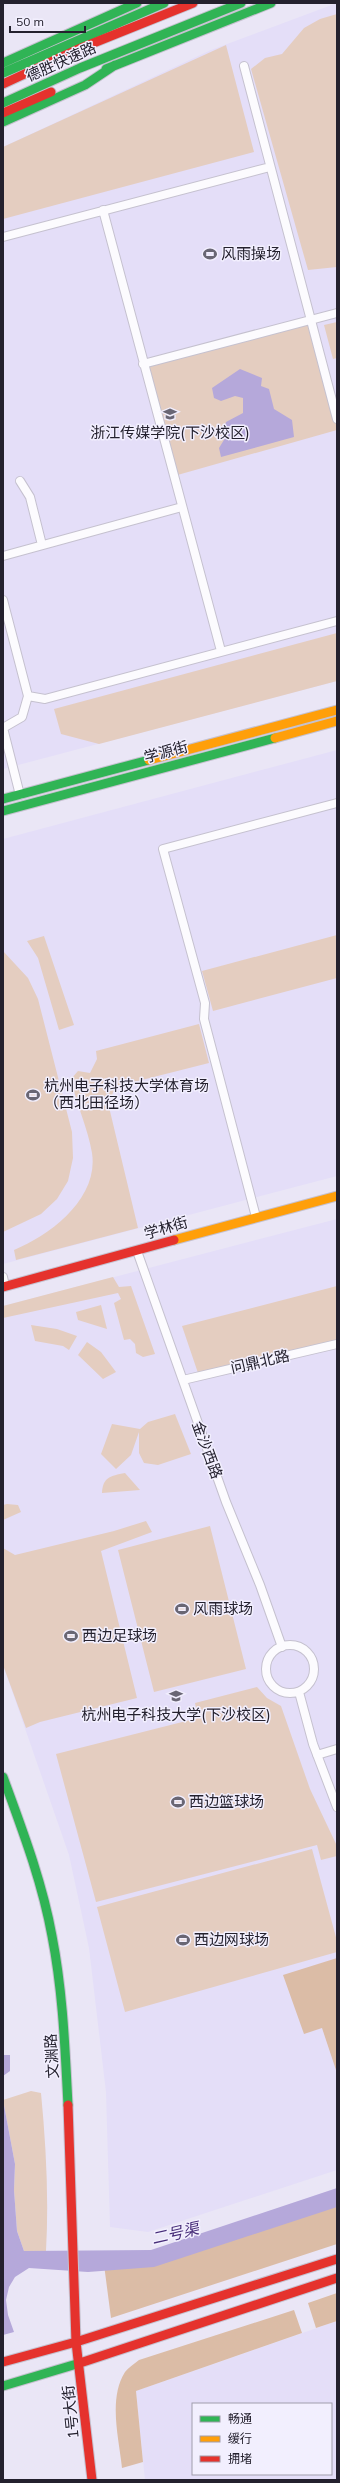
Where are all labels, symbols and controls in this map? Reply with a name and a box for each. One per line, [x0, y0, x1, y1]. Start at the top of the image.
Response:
scale bar [10, 8, 85, 34]
text: 50 m [16, 14, 44, 29]
street label: 德胜快速路 [23, 38, 99, 85]
place label: 风雨操场 [221, 244, 281, 263]
sports icon: 风雨操场 [202, 246, 218, 262]
school or university icon: 浙江传媒学院(下沙校区) [162, 406, 178, 422]
place label: 浙江传媒学院(下沙校区) [90, 423, 250, 442]
street label: 学源街 [142, 737, 190, 767]
place label: 杭州电子科技大学体育场 （西北田径场） [44, 1076, 209, 1112]
sports icon: 杭州电子科技大学体育场 （西北田径场） [25, 1087, 41, 1103]
street label: 学林街 [142, 1212, 190, 1243]
street label: 问鼎北路 [229, 1346, 291, 1378]
street label: 金沙西路 [188, 1418, 227, 1481]
place label: 风雨球场 [193, 1599, 253, 1618]
sports icon: 风雨球场 [174, 1601, 190, 1617]
place label: 西边足球场 [82, 1626, 157, 1645]
sports icon: 西边足球场 [63, 1628, 79, 1644]
school or university icon: 杭州电子科技大学(下沙校区) [168, 1688, 184, 1704]
place label: 杭州电子科技大学(下沙校区) [81, 1705, 271, 1724]
place label: 西边篮球场 [189, 1792, 264, 1811]
sports icon: 西边篮球场 [170, 1794, 186, 1810]
place label: 西边网球场 [194, 1930, 269, 1949]
sports icon: 西边网球场 [175, 1932, 191, 1948]
street label: 文渊路 [41, 2033, 62, 2079]
water label: 二号渠 [149, 2217, 203, 2248]
street label: 1号大街 [58, 2384, 83, 2440]
legend [192, 2403, 332, 2475]
text: 畅通 [228, 2411, 252, 2426]
text: 缓行 [228, 2431, 252, 2446]
text: 拥堵 [228, 2451, 252, 2466]

